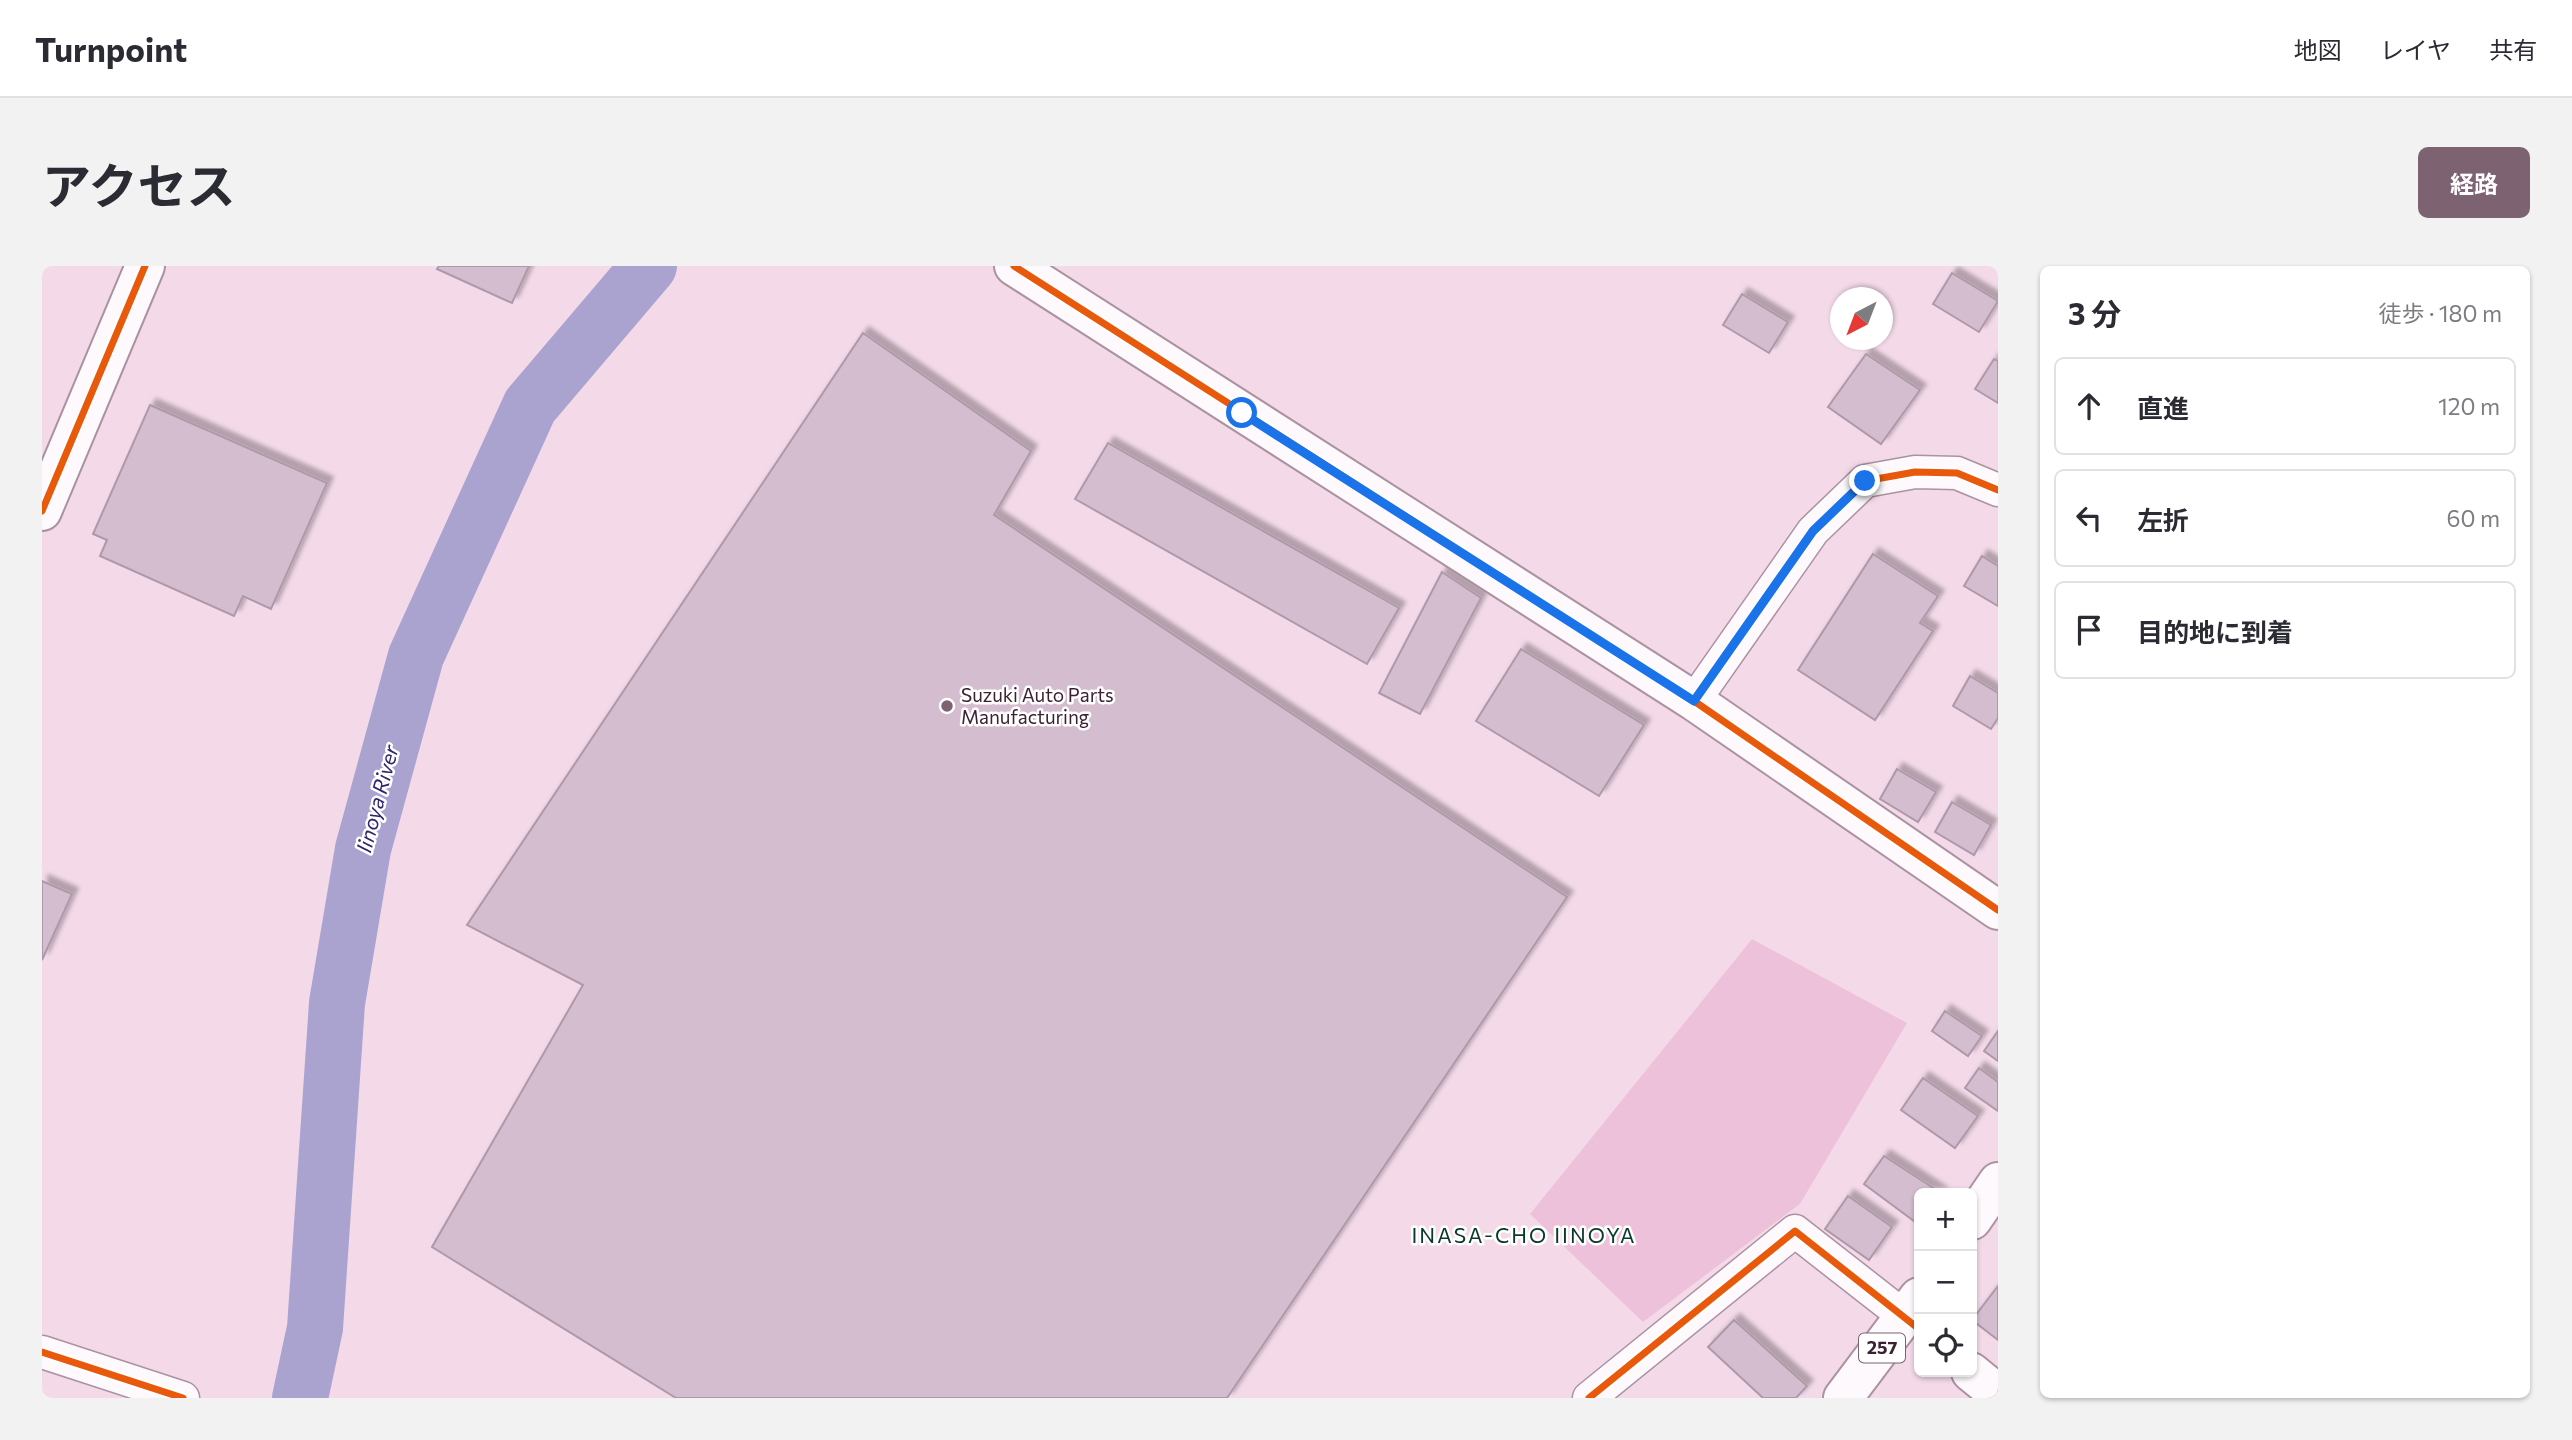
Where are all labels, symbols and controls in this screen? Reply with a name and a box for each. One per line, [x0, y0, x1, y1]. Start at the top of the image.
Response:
text: Turnpoint [35, 28, 187, 69]
text: 地図 [2294, 35, 2342, 64]
text: レイヤ [2380, 35, 2451, 64]
text: 共有 [2489, 35, 2537, 64]
button: 経路 [2418, 147, 2530, 218]
text: アクセス [42, 154, 236, 214]
north arrow [1830, 287, 1893, 350]
text: 3 分 [2068, 294, 2121, 331]
text: 徒歩 · 180 m [2378, 299, 2502, 327]
icon: ahead [2070, 387, 2108, 425]
text: 直進 [2137, 392, 2189, 423]
text: 120 m [2438, 392, 2500, 420]
route start [1226, 397, 1257, 428]
route end [1849, 465, 1880, 496]
icon: left [2070, 499, 2108, 537]
text: 左折 [2137, 504, 2189, 535]
text: 60 m [2447, 504, 2500, 532]
icon: arrive [2070, 611, 2108, 649]
text: 目的地に到着 [2137, 616, 2293, 647]
place label: Suzuki Auto Parts Manufacturing [961, 683, 1114, 728]
marker: Suzuki Auto Parts Manufacturing [939, 698, 955, 714]
water label: Iinoya River [350, 742, 403, 855]
map controls [1914, 1188, 1977, 1377]
button: + [1914, 1188, 1977, 1251]
district label: INASA-CHO IINOYA [1411, 1222, 1637, 1247]
button: − [1914, 1251, 1977, 1314]
button: locate [1914, 1314, 1977, 1377]
road number: 257 [1859, 1334, 1905, 1363]

